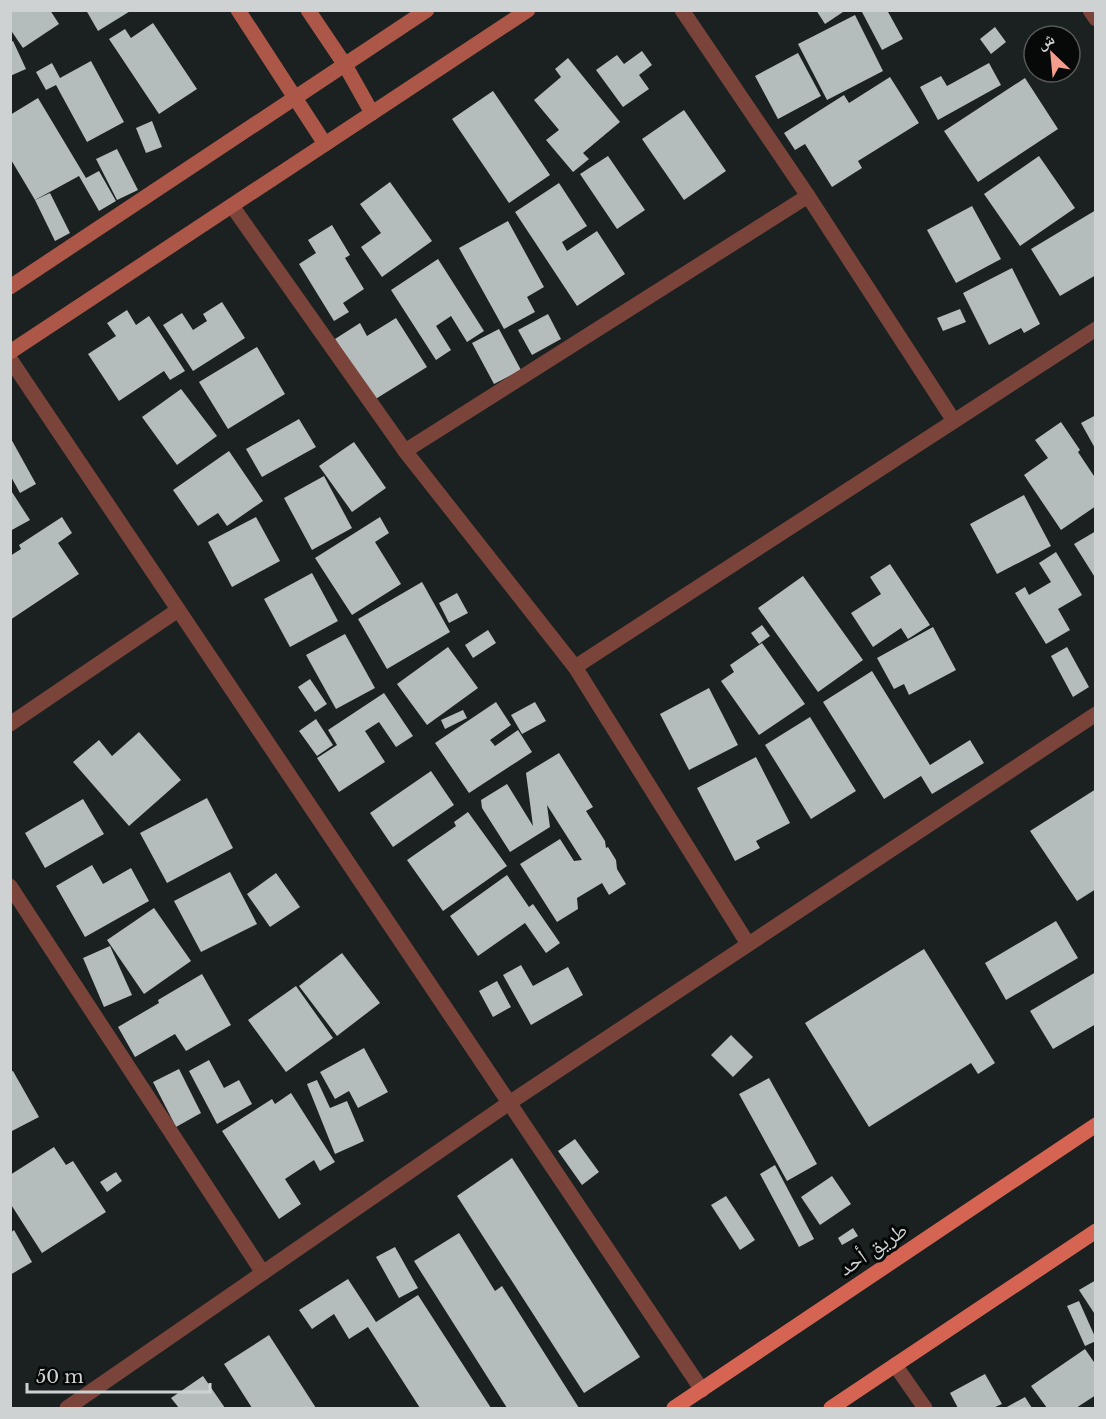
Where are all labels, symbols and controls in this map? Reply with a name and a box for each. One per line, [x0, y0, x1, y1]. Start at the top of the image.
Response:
north arrow [1022, 24, 1082, 84]
text: ش [1033, 28, 1057, 53]
street label: طريق أحد [834, 1217, 912, 1281]
scale bar [27, 1356, 210, 1394]
text: 50 m [36, 1366, 84, 1388]

